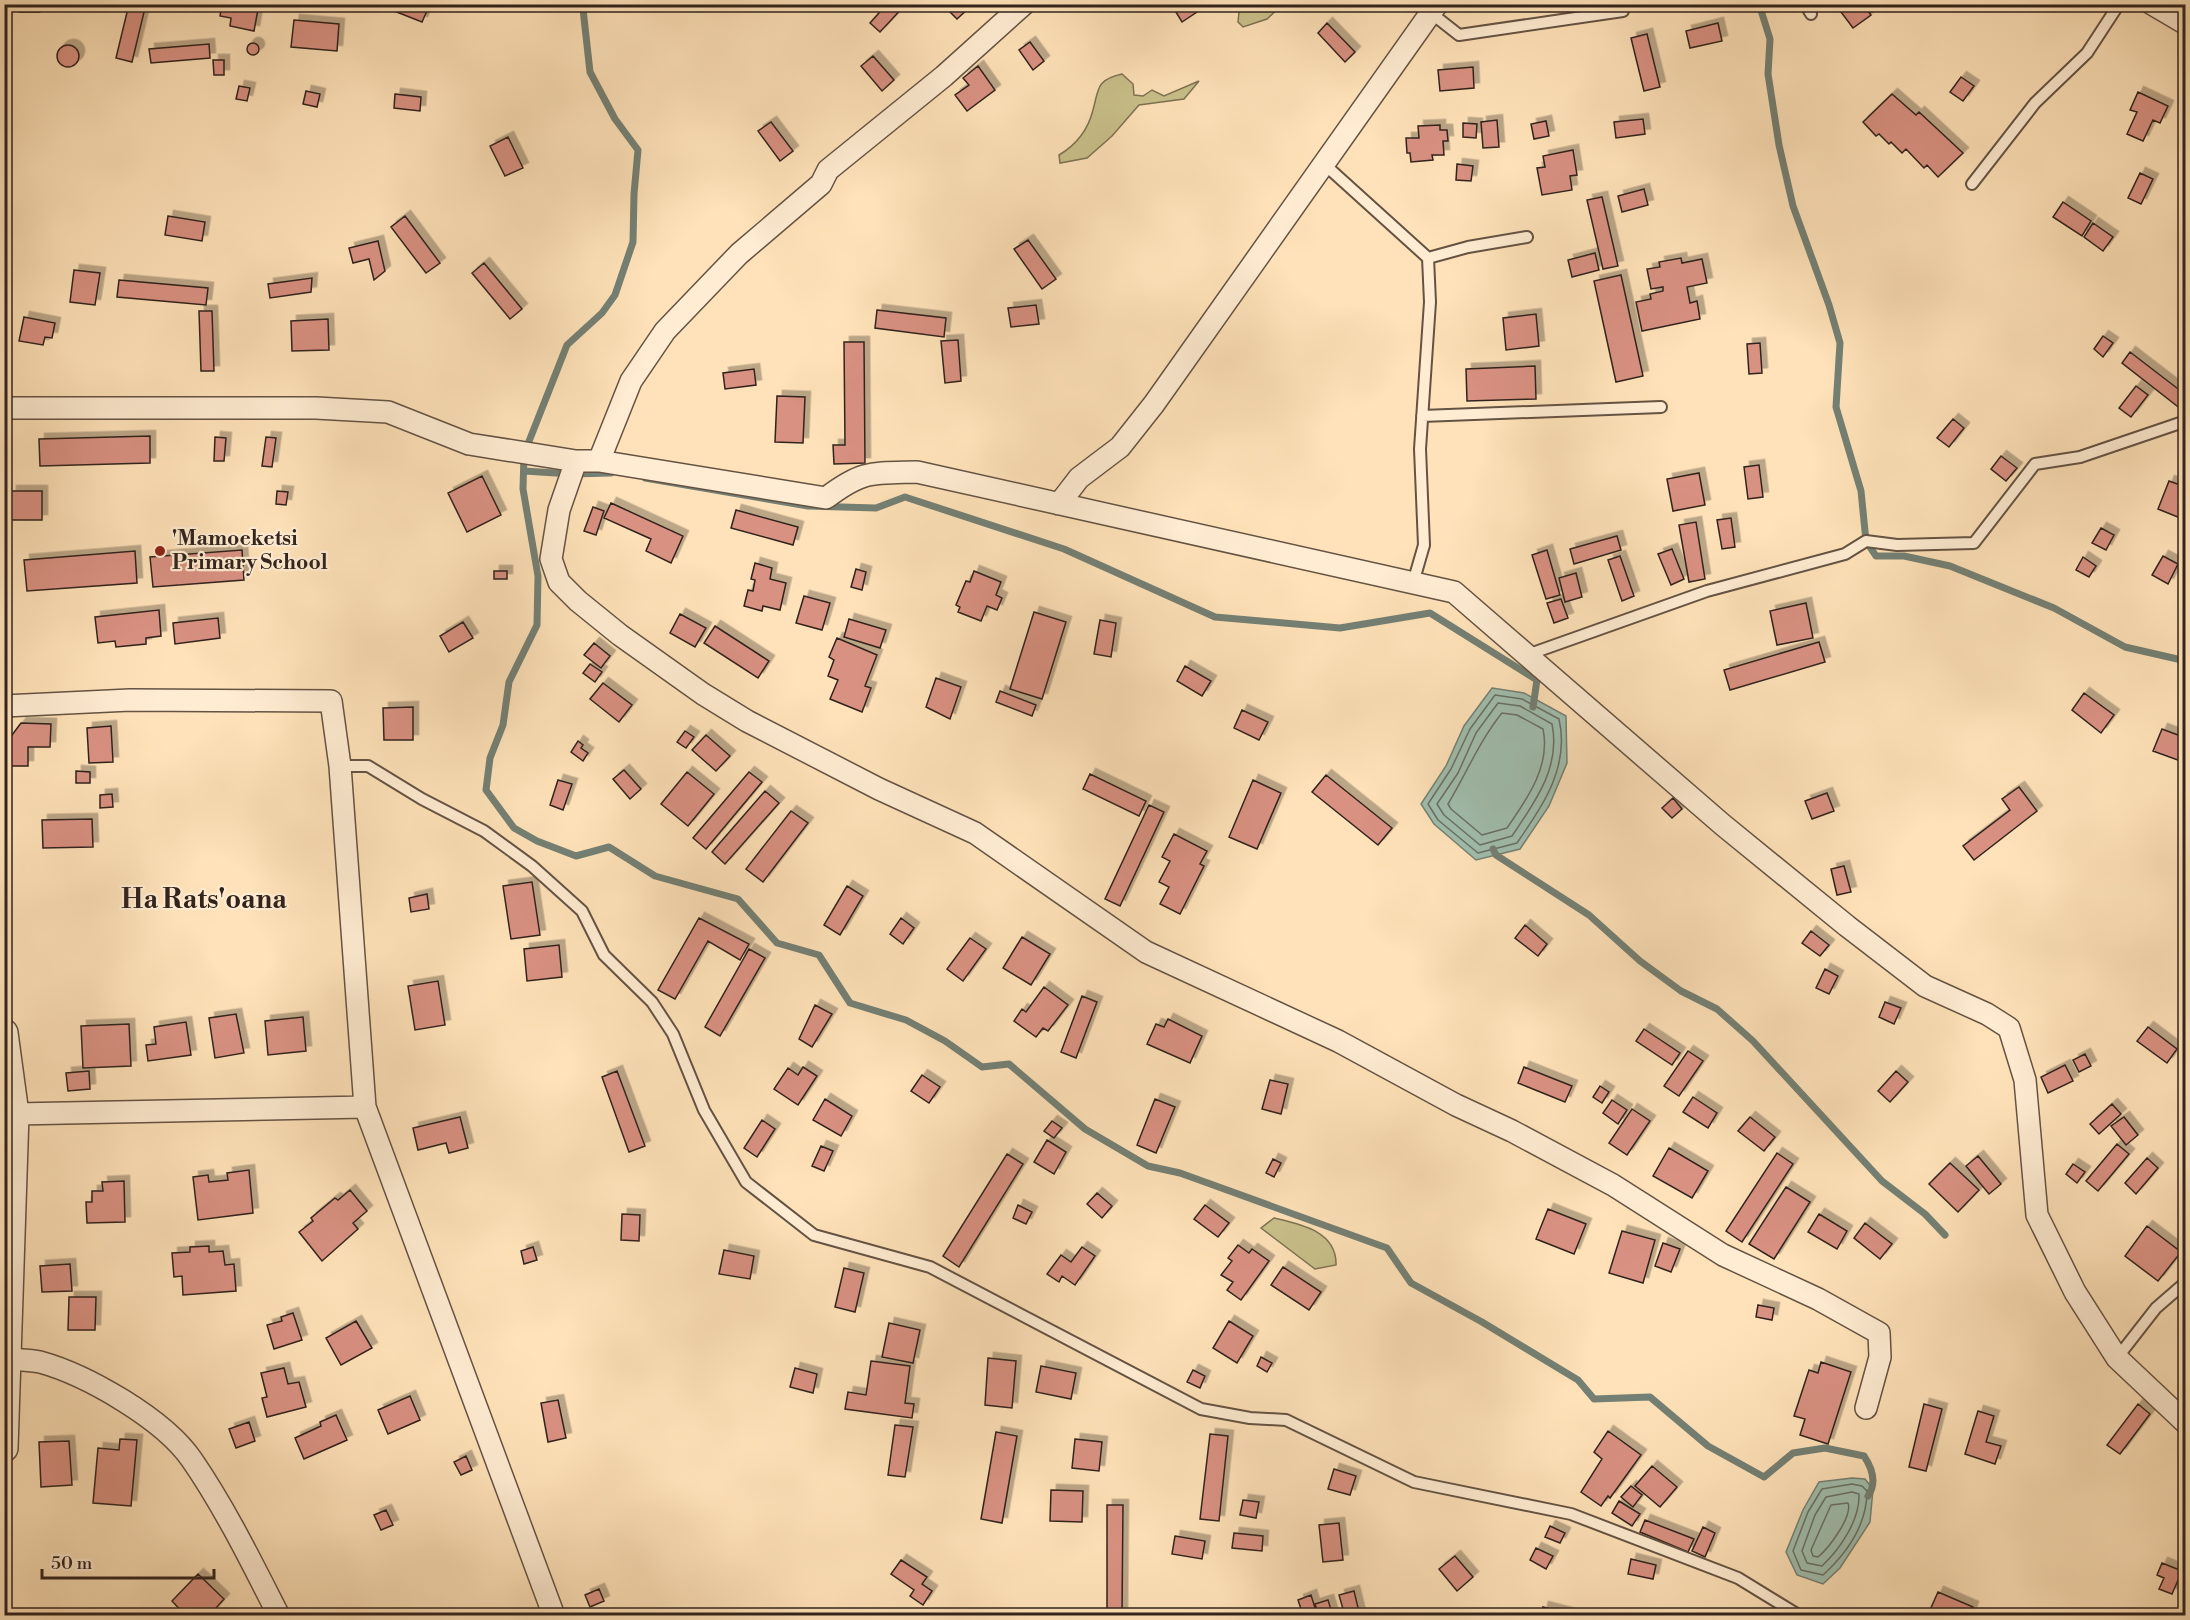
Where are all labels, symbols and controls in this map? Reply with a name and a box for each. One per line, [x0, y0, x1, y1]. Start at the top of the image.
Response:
place label: 'Mamoeketsi Primary School [172, 526, 328, 576]
marker: 'Mamoeketsi Primary School [153, 544, 167, 558]
district label: Ha Rats'oana [121, 883, 287, 917]
scale bar [42, 1542, 214, 1580]
text: 50 m [51, 1552, 93, 1575]

